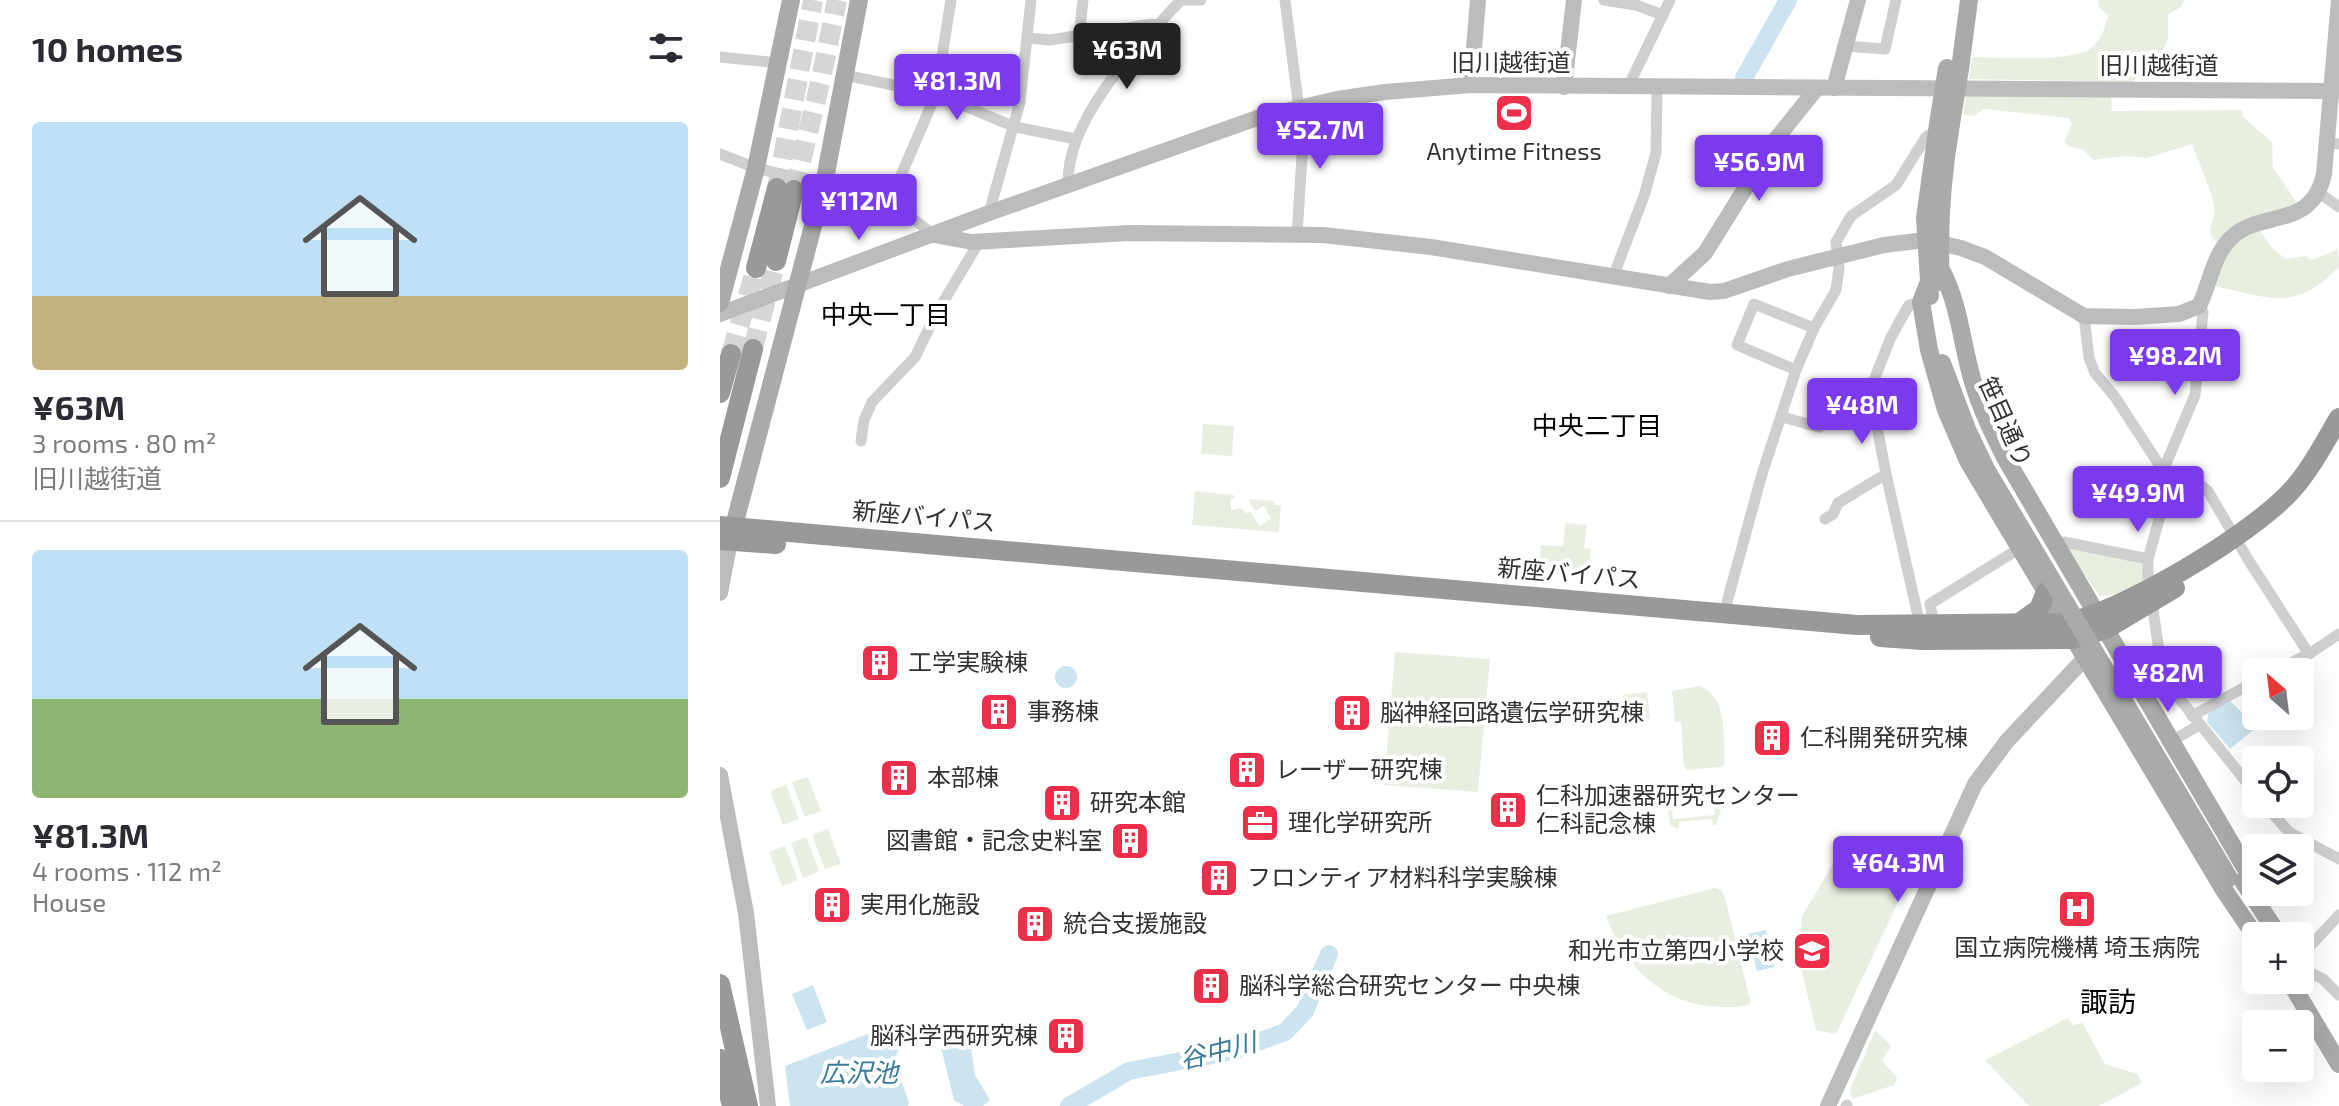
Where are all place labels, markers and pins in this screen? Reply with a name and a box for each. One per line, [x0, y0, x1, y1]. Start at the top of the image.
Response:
pin: ¥63M [1080, 23, 1174, 91]
pin: ¥81.3M [892, 54, 1022, 122]
sports icon: Anytime Fitness [1493, 92, 1535, 134]
pin: ¥52.7M [1255, 103, 1385, 171]
pin: ¥56.9M [1694, 135, 1824, 203]
place label: Anytime Fitness [1426, 136, 1602, 165]
pin: ¥112M [803, 174, 915, 242]
pin: ¥98.2M [2110, 329, 2240, 397]
pin: ¥48M [1815, 378, 1909, 446]
pin: ¥49.9M [2073, 466, 2203, 534]
building icon: 工学実験棟 [859, 642, 901, 684]
pin: ¥82M [2121, 646, 2215, 714]
place label: 工学実験棟 [908, 647, 1028, 676]
building icon: 事務棟 [978, 691, 1020, 733]
building icon: 脳神経回路遺伝学研究棟 [1331, 692, 1373, 734]
place label: 事務棟 [1027, 696, 1099, 725]
place label: 脳神経回路遺伝学研究棟 [1380, 697, 1644, 726]
building icon: 仁科開発研究棟 [1751, 717, 1793, 759]
place label: 仁科開発研究棟 [1800, 722, 1968, 751]
building icon: レーザー研究棟 [1226, 749, 1268, 791]
place label: レーザー研究棟 [1275, 754, 1443, 783]
building icon: 本部棟 [878, 757, 920, 799]
place label: 本部棟 [927, 762, 999, 791]
place label: 仁科加速器研究センター 仁科記念棟 [1536, 780, 1800, 837]
building icon: 研究本館 [1041, 782, 1083, 824]
place label: 研究本館 [1090, 787, 1186, 816]
building icon: 仁科加速器研究センター 仁科記念棟 [1487, 789, 1529, 831]
office icon: 理化学研究所 [1239, 802, 1281, 844]
place label: 理化学研究所 [1288, 807, 1432, 836]
building icon: 図書館・記念史料室 [1109, 820, 1151, 862]
place label: 図書館・記念史料室 [886, 825, 1102, 854]
pin: ¥64.3M [1833, 836, 1963, 904]
building icon: フロンティア材料科学実験棟 [1198, 857, 1240, 899]
place label: フロンティア材料科学実験棟 [1247, 862, 1558, 891]
building icon: 実用化施設 [811, 884, 853, 926]
hospital icon: 国立病院機構 埼玉病院 [2056, 888, 2098, 930]
place label: 実用化施設 [860, 889, 980, 918]
building icon: 統合支援施設 [1014, 903, 1056, 945]
place label: 統合支援施設 [1063, 908, 1207, 937]
school or university icon: 和光市立第四小学校 [1791, 930, 1833, 972]
place label: 国立病院機構 埼玉病院 [1954, 932, 2200, 961]
place label: 和光市立第四小学校 [1568, 935, 1784, 964]
building icon: 脳科学総合研究センター 中央棟 [1190, 965, 1232, 1007]
place label: 脳科学総合研究センター 中央棟 [1239, 970, 1580, 999]
building icon: 脳科学西研究棟 [1045, 1015, 1087, 1057]
place label: 脳科学西研究棟 [870, 1020, 1038, 1049]

